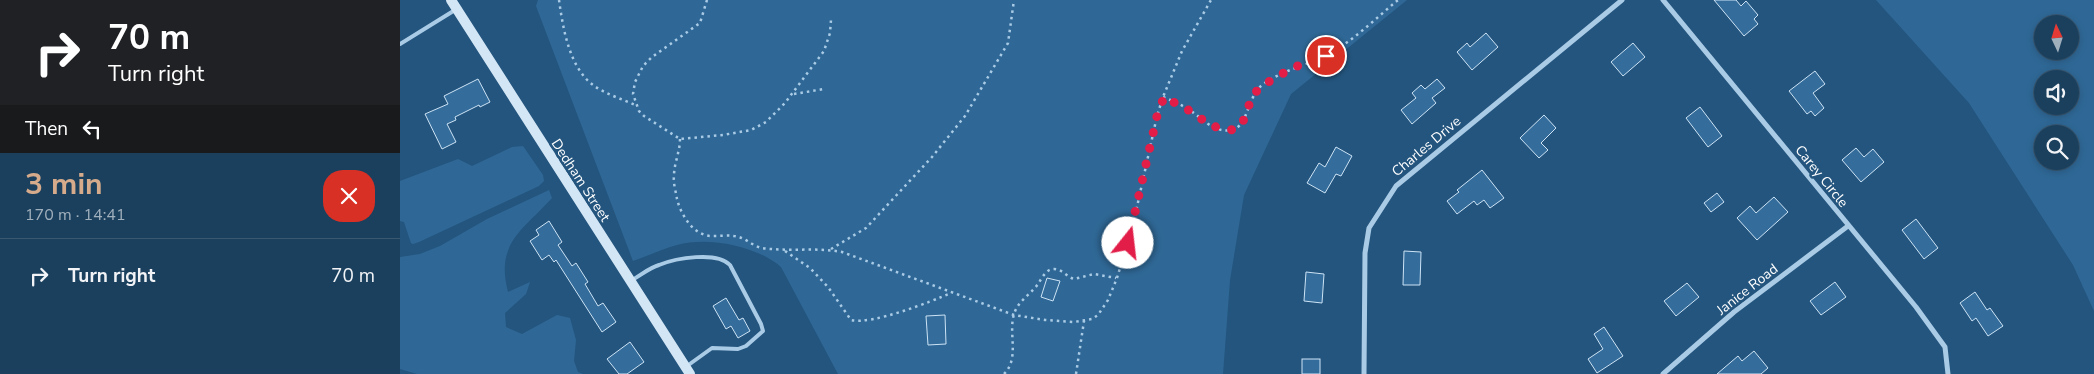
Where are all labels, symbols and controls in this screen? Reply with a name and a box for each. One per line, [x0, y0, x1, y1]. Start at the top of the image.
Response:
text: 70 m [108, 14, 190, 61]
north arrow [2034, 15, 2079, 60]
map controls [2034, 15, 2079, 170]
icon: right [25, 20, 90, 85]
pin [1305, 35, 1347, 77]
icon: arrive [1312, 42, 1340, 70]
text: Turn right [108, 59, 204, 89]
button: sound [2034, 70, 2079, 115]
street label: Charles Drive [1388, 112, 1465, 181]
icon: left [78, 115, 106, 143]
text: Then [25, 116, 68, 142]
button: search [2034, 125, 2079, 170]
street label: Dedham Street [547, 135, 615, 225]
street label: Carey Circle [1791, 141, 1853, 212]
text: 3 min [25, 164, 103, 205]
button: close [323, 170, 375, 222]
text: 170 m · 14:41 [25, 204, 126, 226]
position arrow [1101, 216, 1153, 268]
street label: Janice Road [1712, 259, 1782, 320]
icon: right [25, 262, 53, 290]
text: Turn right [68, 263, 155, 289]
text: 70 m [331, 263, 375, 289]

